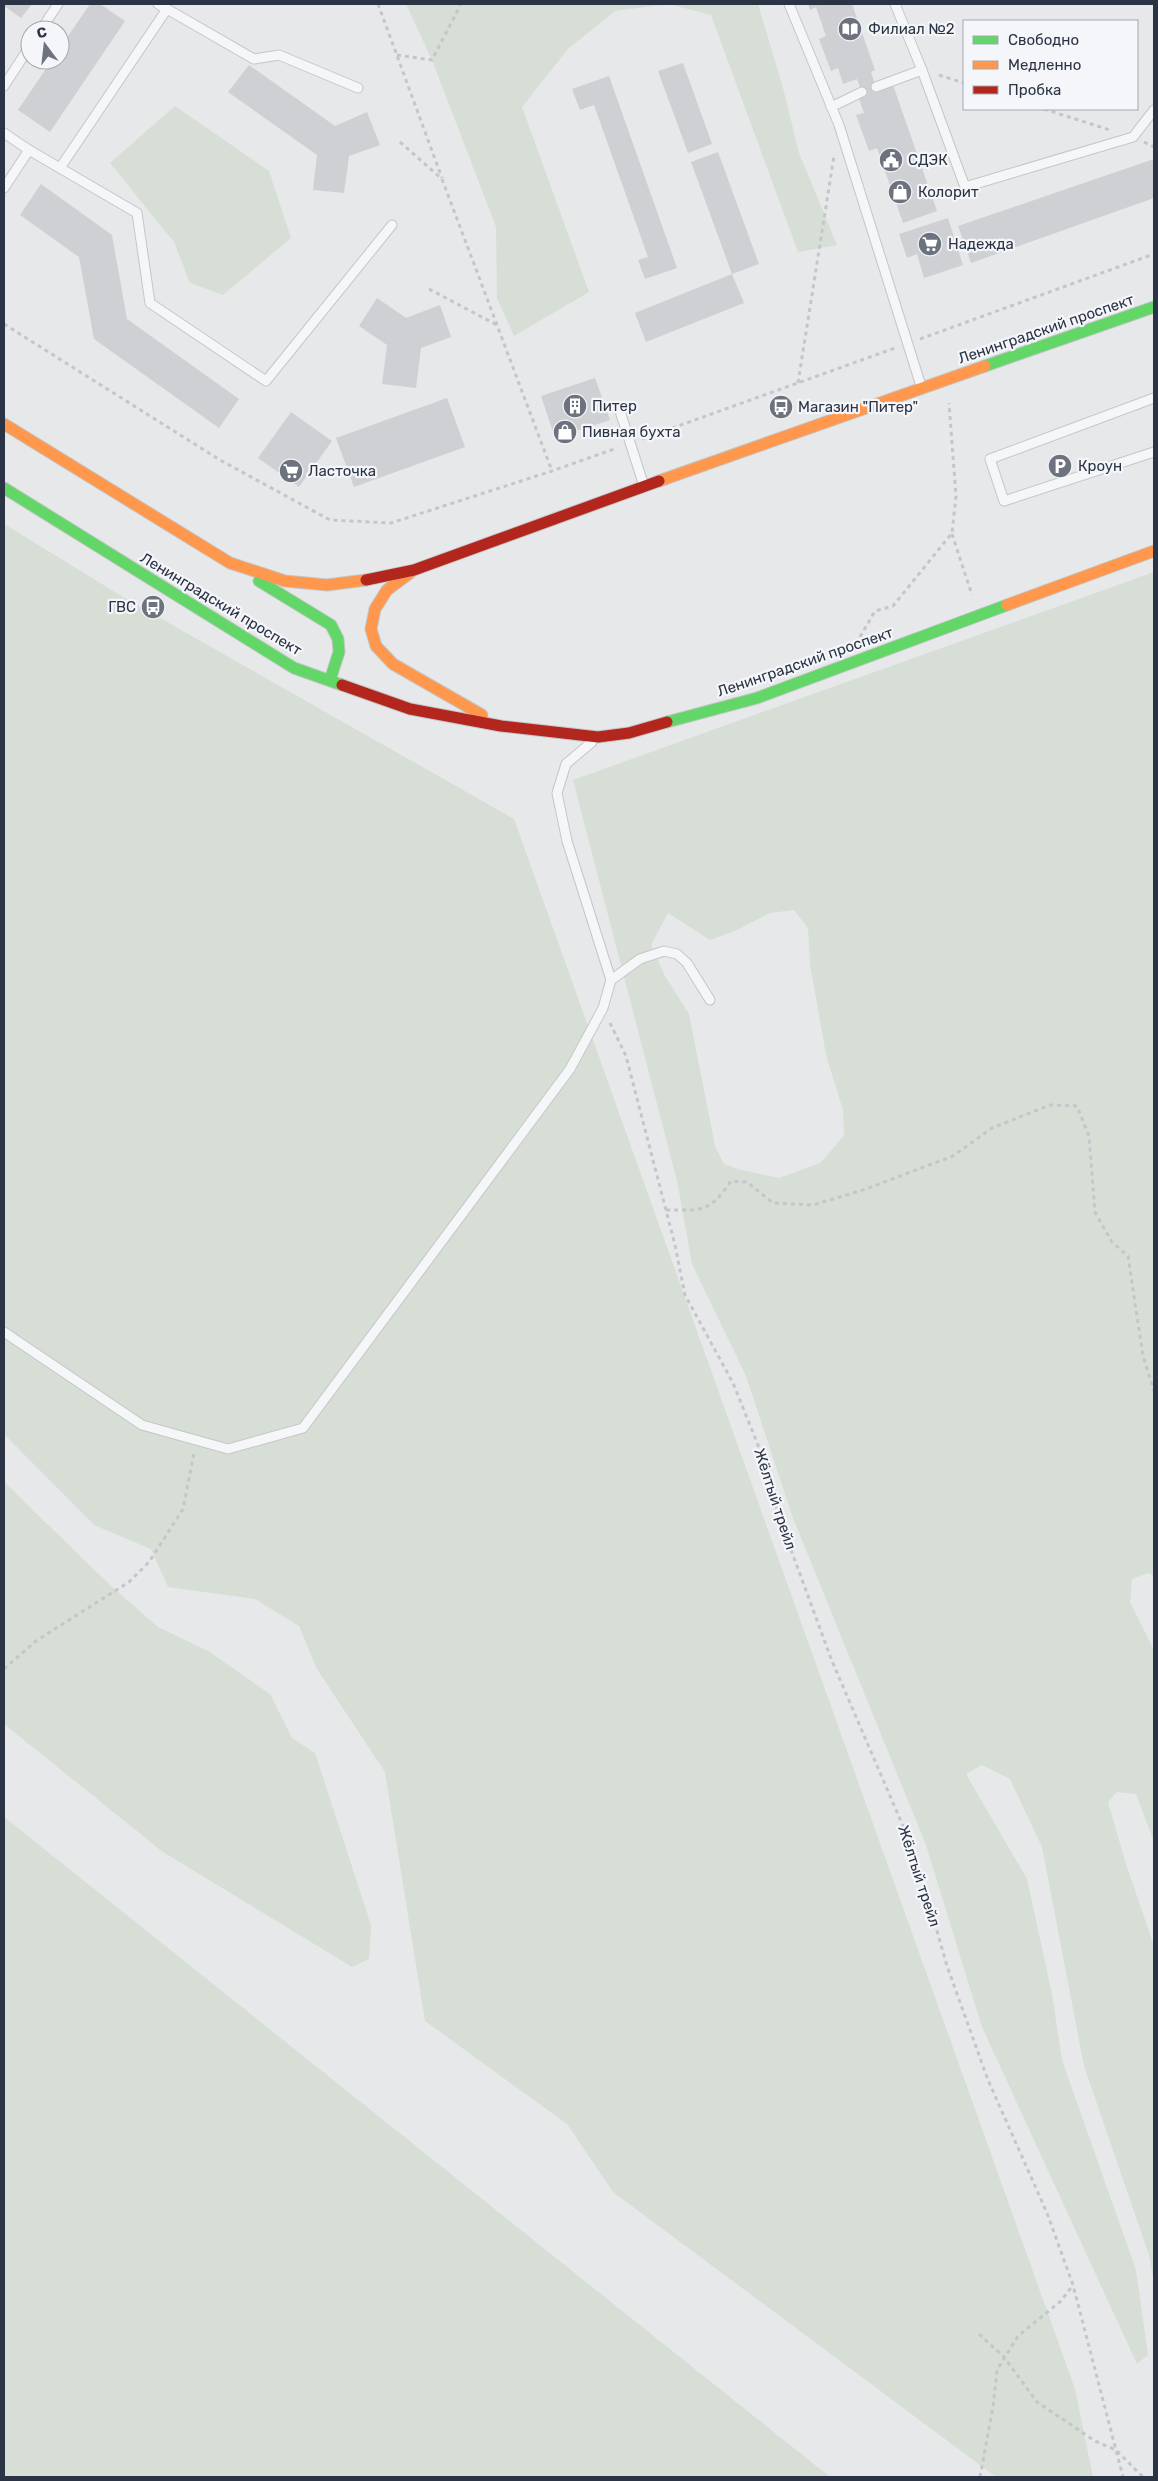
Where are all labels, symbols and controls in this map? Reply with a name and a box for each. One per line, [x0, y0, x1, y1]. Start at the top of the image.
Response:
library icon: Филиал №2 [837, 16, 863, 42]
north arrow [20, 20, 70, 70]
place label: Филиал №2 [868, 20, 955, 38]
legend [963, 20, 1138, 110]
text: С [35, 23, 49, 42]
text: Свободно [1008, 31, 1079, 49]
text: Медленно [1008, 56, 1081, 74]
text: Пробка [1008, 81, 1061, 99]
public building icon: СДЭК [878, 147, 904, 173]
place label: СДЭК [908, 151, 948, 169]
shop icon: Колорит [887, 179, 913, 205]
place label: Колорит [918, 183, 979, 201]
supermarket icon: Надежда [917, 231, 943, 257]
place label: Надежда [948, 235, 1014, 253]
street label: Ленинградский проспект [956, 290, 1137, 368]
building icon: Питер [562, 393, 588, 419]
bus stop icon: Магазин "Питер" [768, 394, 794, 420]
place label: Питер [592, 397, 637, 415]
place label: Магазин "Питер" [798, 398, 918, 416]
shop icon: Пивная бухта [552, 419, 578, 445]
place label: Пивная бухта [582, 423, 681, 441]
parking icon: Кроун [1047, 453, 1073, 479]
place label: Кроун [1078, 457, 1122, 475]
supermarket icon: Ласточка [278, 458, 304, 484]
place label: Ласточка [308, 462, 376, 480]
street label: Ленинградский проспект [137, 549, 305, 660]
bus stop icon: ГВС [140, 594, 166, 620]
place label: ГВС [108, 598, 136, 616]
street label: Ленинградский проспект [715, 623, 896, 701]
street label: Жёлтый трейл [750, 1446, 800, 1552]
street label: Жёлтый трейл [894, 1823, 944, 1929]

